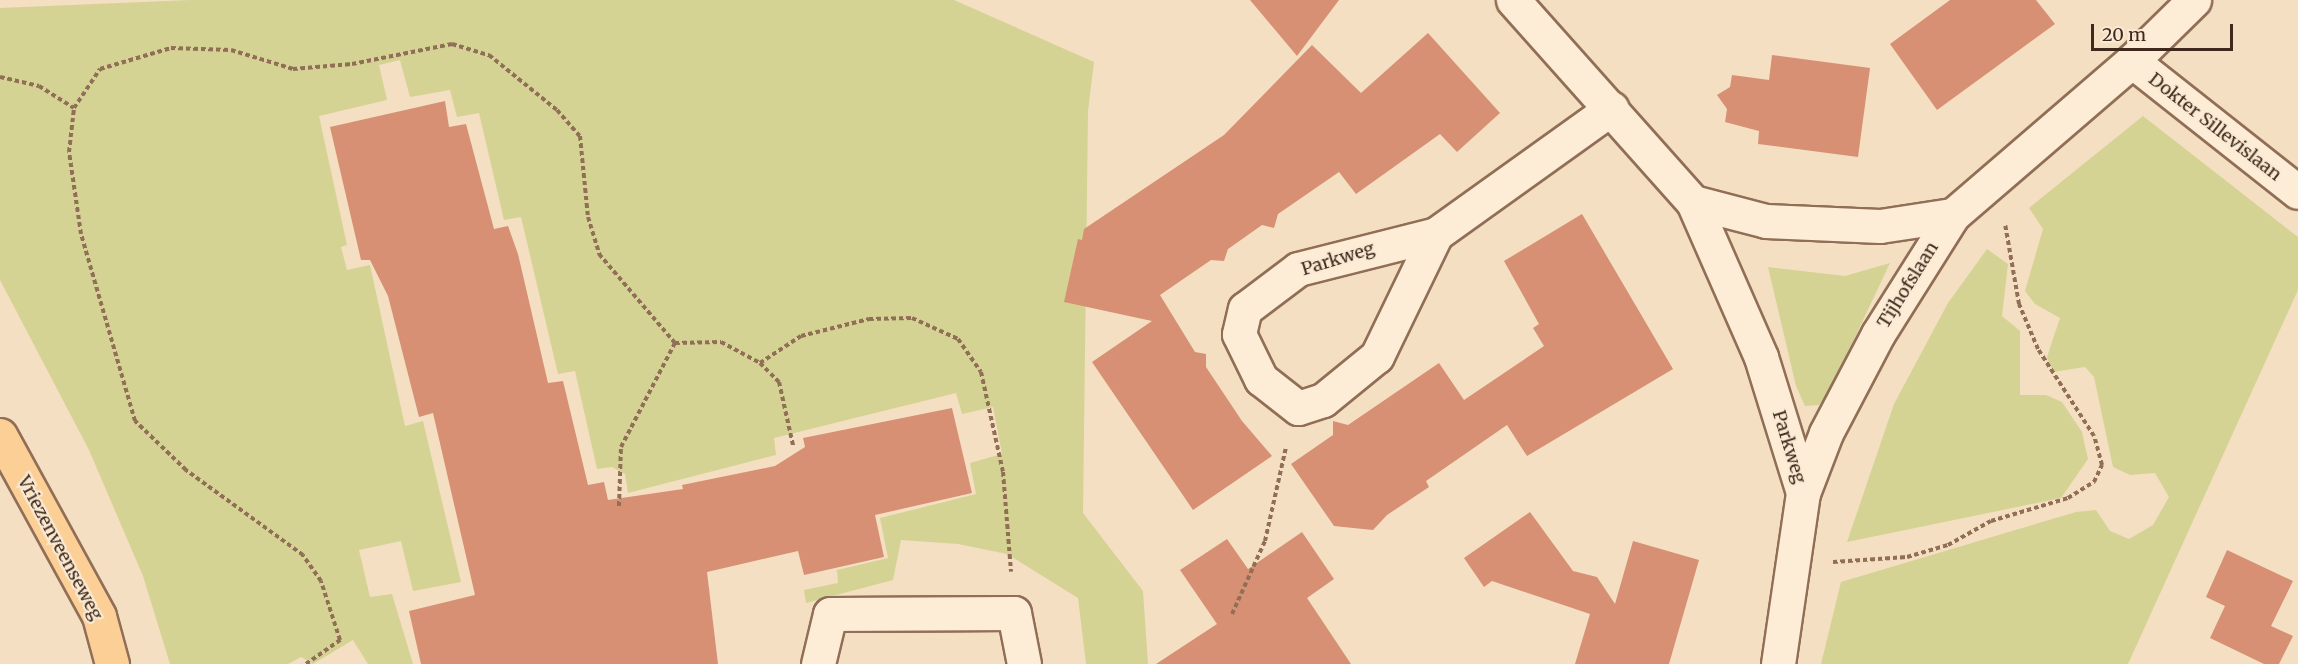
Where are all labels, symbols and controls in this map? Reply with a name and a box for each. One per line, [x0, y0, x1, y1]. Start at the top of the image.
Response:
scale bar [2094, 12, 2236, 50]
text: 20 m [2102, 23, 2146, 46]
street label: Dokter Sillevislaan [2144, 68, 2286, 186]
street label: Parkweg [1299, 238, 1377, 280]
street label: Tijhofslaan [1873, 238, 1943, 332]
street label: Parkweg [1768, 408, 1810, 486]
street label: Vriezenveenseweg [13, 472, 107, 624]

